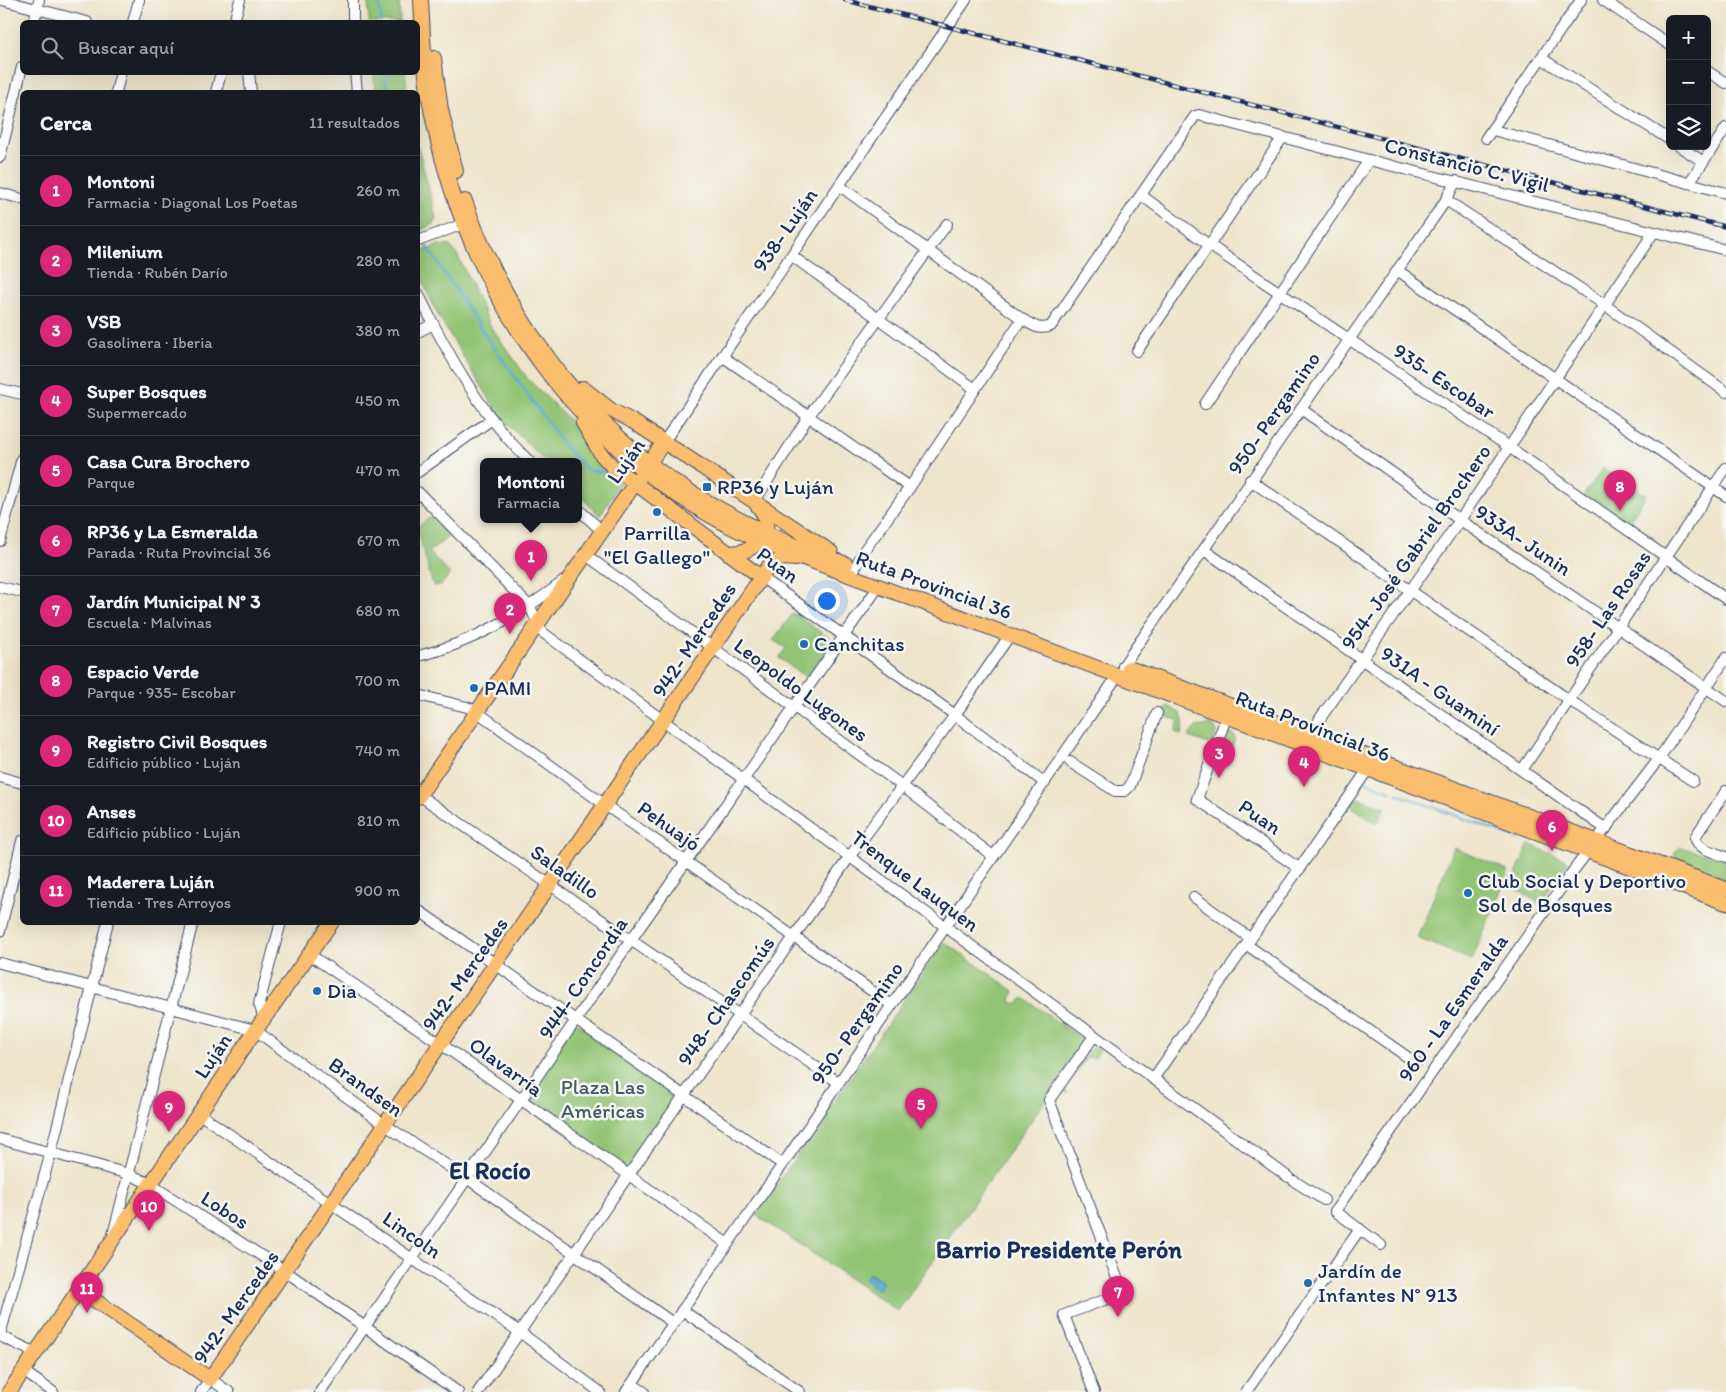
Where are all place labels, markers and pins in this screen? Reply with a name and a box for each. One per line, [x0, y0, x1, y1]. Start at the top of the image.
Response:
pin: 8 [1604, 470, 1636, 511]
place label: RP36 y Luján [717, 474, 834, 499]
marker: RP36 y Luján [701, 481, 713, 493]
marker: Parrilla "El Gallego" [651, 506, 663, 518]
place label: Parrilla "El Gallego" [604, 520, 710, 569]
pin: 1 [515, 540, 547, 581]
pin: 2 [494, 593, 526, 634]
place label: Canchitas [814, 631, 905, 656]
marker: Canchitas [798, 638, 810, 650]
place label: PAMI [484, 675, 531, 700]
marker: PAMI [468, 682, 480, 694]
pin: 3 [1203, 737, 1235, 778]
pin: 4 [1288, 746, 1320, 787]
pin: 6 [1536, 810, 1568, 851]
place label: Club Social y Deportivo Sol de Bosques [1478, 868, 1686, 917]
marker: Club Social y Deportivo Sol de Bosques [1462, 887, 1474, 899]
place label: Dia [327, 978, 357, 1003]
marker: Dia [311, 985, 323, 997]
pin: 5 [905, 1088, 937, 1129]
pin: 9 [153, 1091, 185, 1132]
pin: 10 [133, 1190, 165, 1231]
place label: Jardín de Infantes N° 913 [1318, 1258, 1458, 1307]
pin: 11 [71, 1272, 103, 1313]
pin: 7 [1102, 1276, 1134, 1317]
marker: Jardín de Infantes N° 913 [1302, 1277, 1314, 1289]

